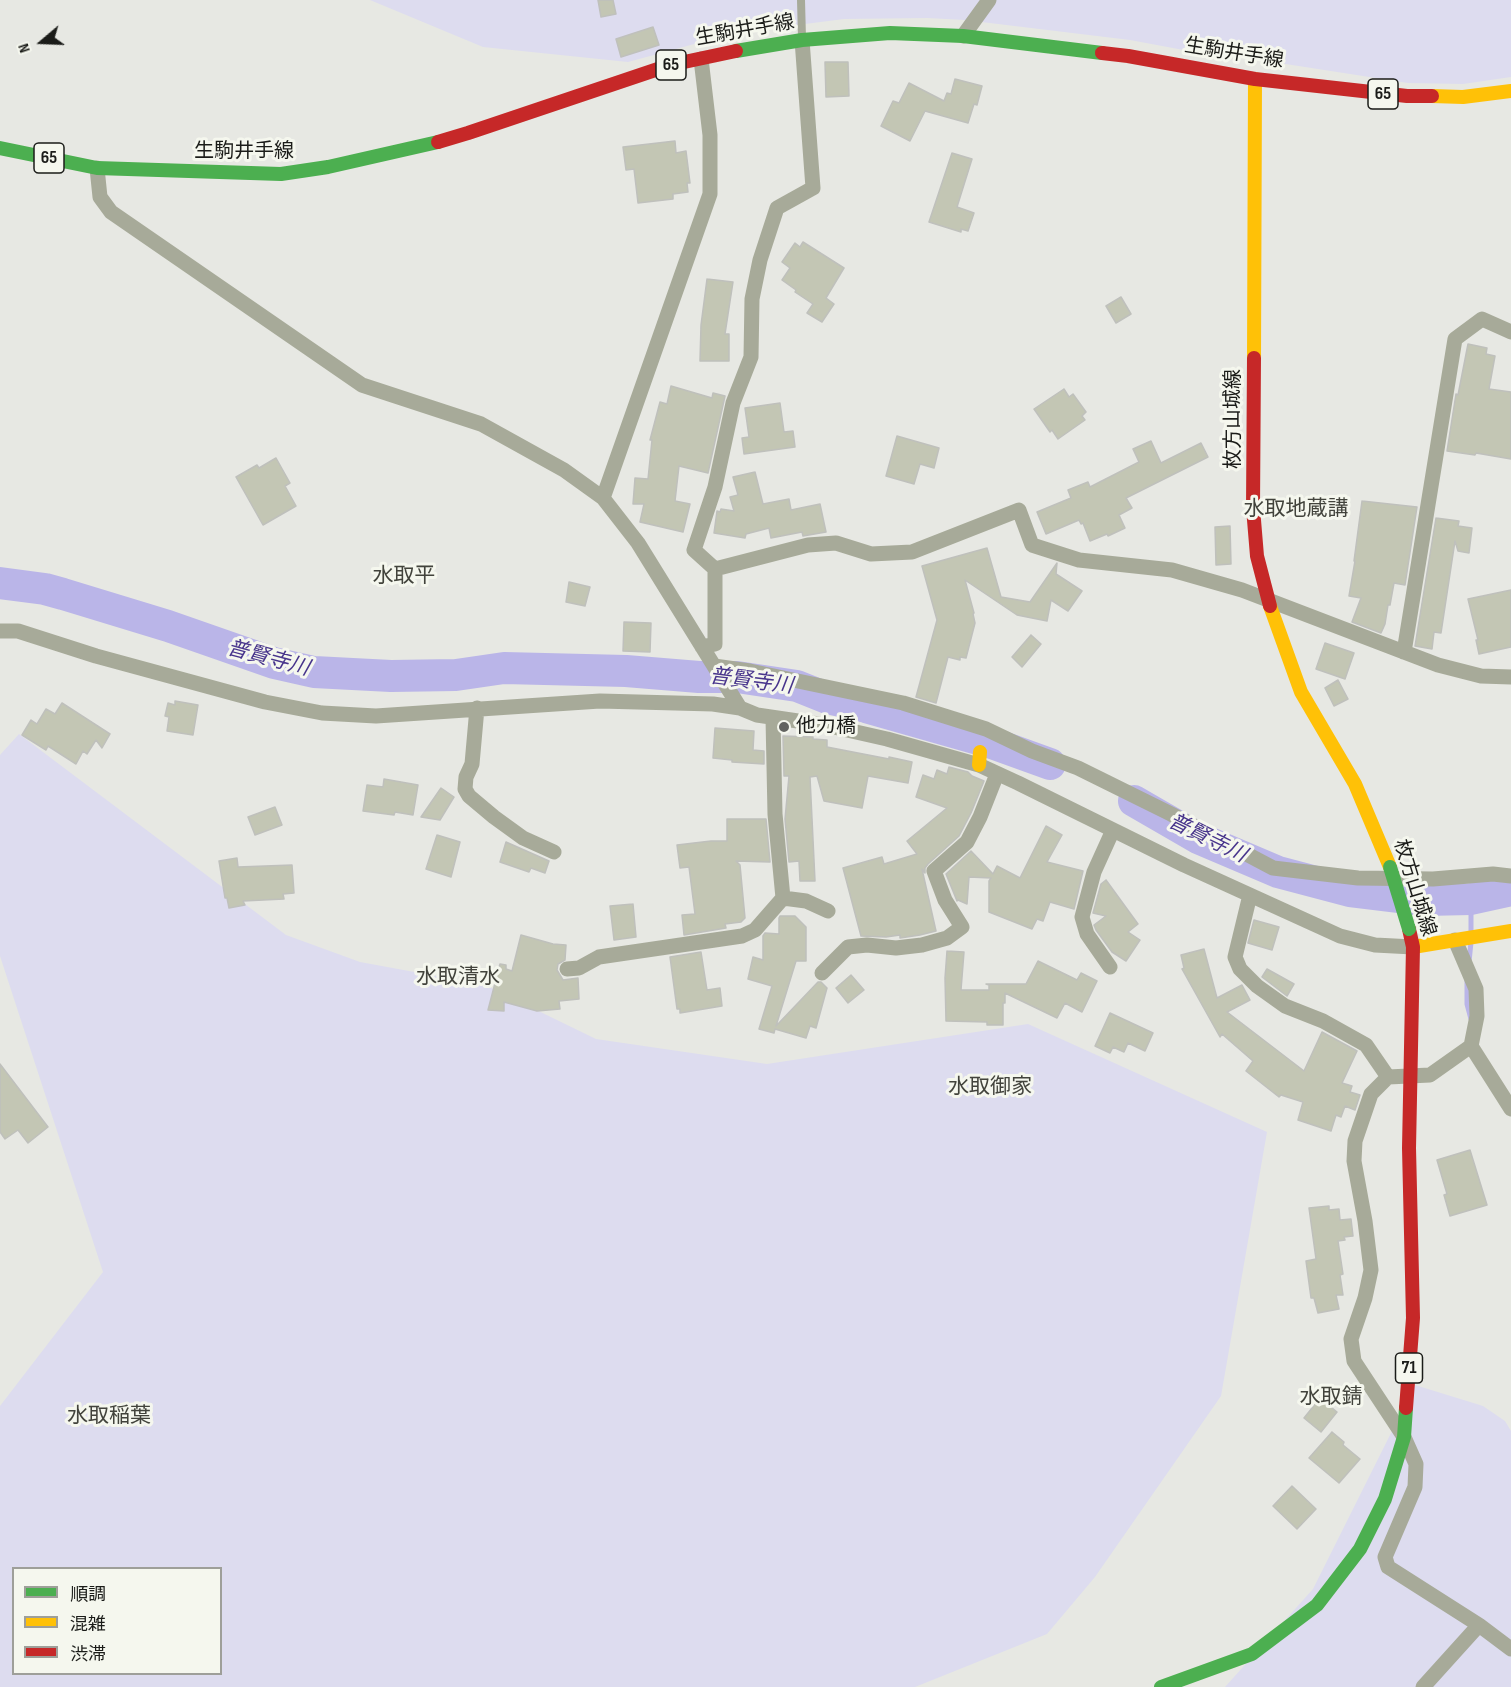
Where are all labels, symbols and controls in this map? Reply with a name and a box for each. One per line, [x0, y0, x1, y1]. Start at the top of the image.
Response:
street label: 生駒井手線 [694, 10, 796, 52]
north arrow [12, 12, 72, 72]
street label: 生駒井手線 [1183, 34, 1285, 74]
text: N [14, 41, 35, 55]
road number: 65 [656, 50, 686, 80]
road number: 65 [1368, 79, 1398, 109]
street label: 生駒井手線 [194, 140, 294, 164]
road number: 65 [34, 143, 64, 173]
street label: 枚方山城線 [1222, 369, 1246, 469]
district label: 水取地蔵講 [1244, 497, 1348, 523]
district label: 水取平 [373, 564, 435, 590]
water label: 普賢寺川 [224, 636, 312, 682]
water label: 普賢寺川 [708, 664, 794, 700]
place label: 他力橋 [796, 715, 856, 739]
marker: 他力橋 [777, 720, 791, 734]
water label: 普賢寺川 [1164, 809, 1250, 869]
street label: 枚方山城線 [1388, 837, 1440, 939]
district label: 水取清水 [416, 965, 500, 991]
district label: 水取御家 [948, 1075, 1032, 1101]
road number: 71 [1396, 1353, 1422, 1383]
district label: 水取錆 [1300, 1385, 1362, 1411]
district label: 水取稲葉 [67, 1404, 151, 1430]
legend [12, 1567, 222, 1675]
text: 順調 [70, 1584, 106, 1605]
text: 混雑 [70, 1614, 106, 1635]
text: 渋滞 [70, 1644, 106, 1665]

